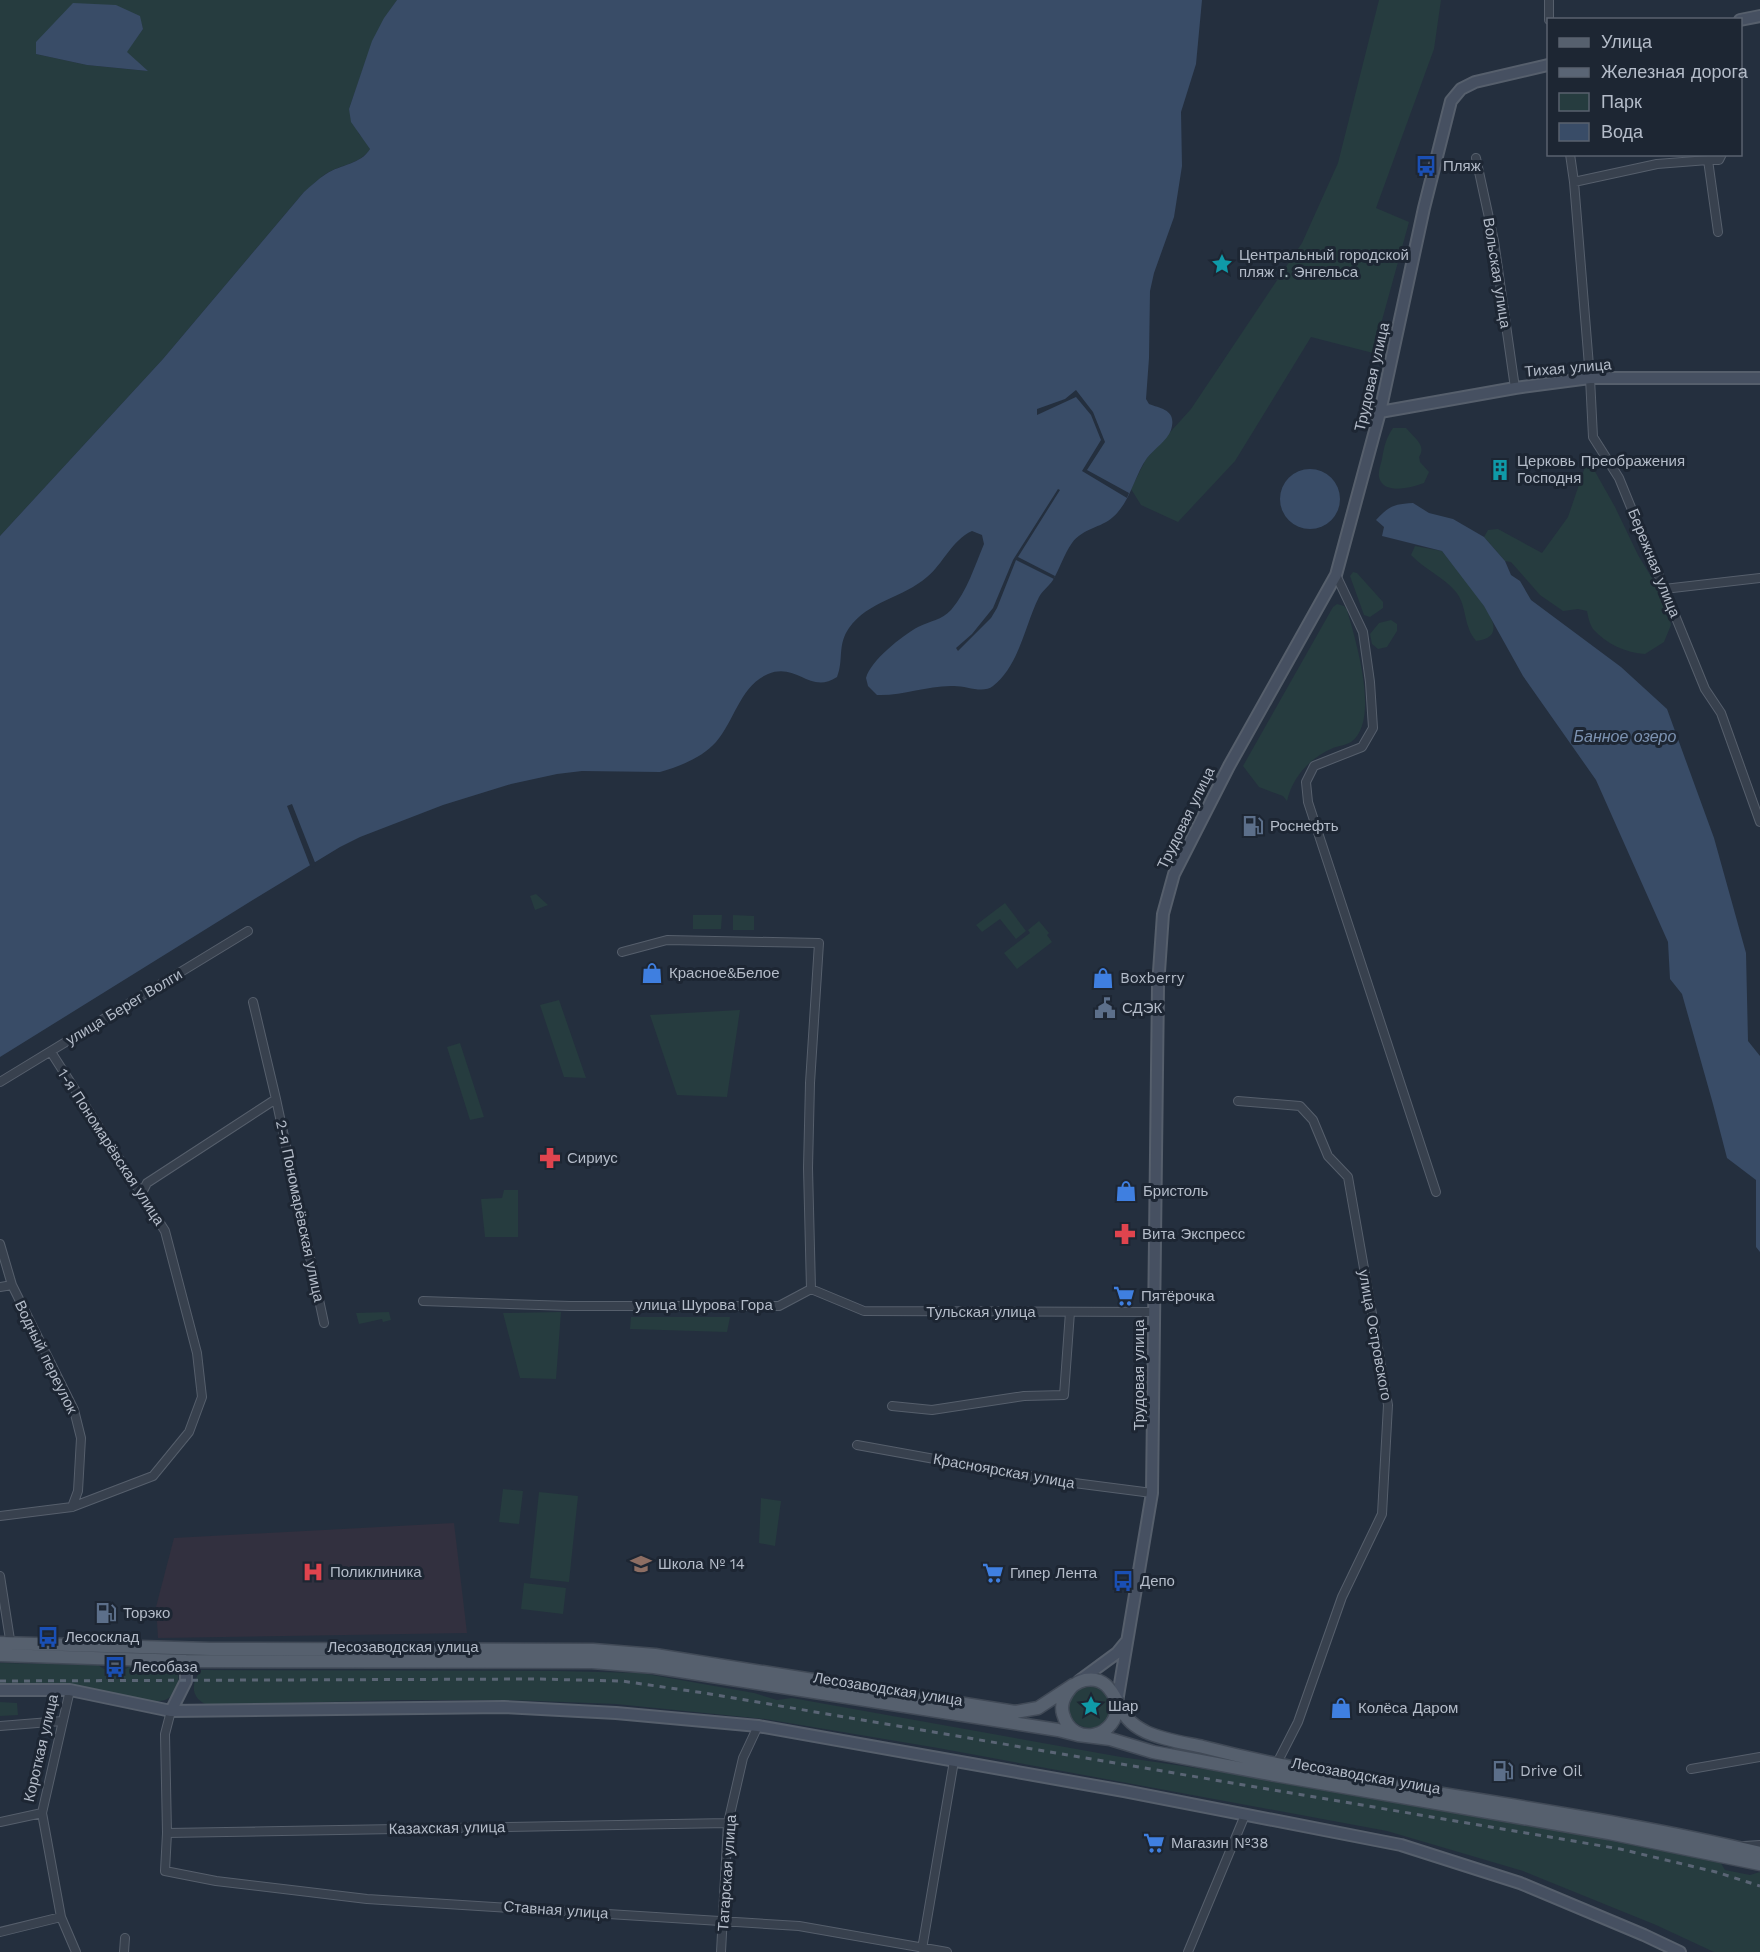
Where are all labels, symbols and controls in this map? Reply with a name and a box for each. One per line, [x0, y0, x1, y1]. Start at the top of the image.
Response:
legend [1547, 18, 1742, 156]
text: Улица [1601, 31, 1653, 52]
text: Железная дорога [1601, 61, 1749, 82]
text: Парк [1601, 91, 1642, 112]
text: Вода [1601, 121, 1644, 142]
bus stop icon: Пляж [1414, 154, 1438, 178]
place label: Пляж [1443, 157, 1481, 175]
street label: Вольская улица [1479, 216, 1515, 330]
place label: Центральный городской пляж г. Энгельса [1239, 246, 1409, 281]
place icon: Центральный городской пляж г. Энгельса [1210, 252, 1234, 276]
street label: Трудовая улица [1351, 320, 1393, 433]
street label: Тихая улица [1524, 355, 1613, 381]
place label: Церковь Преображения Господня [1517, 452, 1685, 487]
building icon: Церковь Преображения Господня [1488, 458, 1512, 482]
street label: Бережная улица [1624, 506, 1684, 621]
water label: Банное озеро [1574, 727, 1676, 746]
street label: Трудовая улица [1154, 763, 1219, 872]
fuel station icon: Роснефть [1241, 814, 1265, 838]
place label: Роснефть [1270, 817, 1339, 835]
shop icon: Красное&Белое [640, 961, 664, 985]
place label: Красное&Белое [669, 964, 780, 982]
street label: улица Берег Волги [63, 965, 185, 1049]
shop icon: Boxberry [1091, 966, 1115, 990]
place label: Boxberry [1120, 969, 1185, 987]
public building icon: СДЭК [1093, 996, 1117, 1020]
place label: СДЭК [1122, 999, 1162, 1017]
street label: 1-я Пономарёвская улица [54, 1065, 169, 1229]
street label: 2-я Пономарёвская улица [272, 1118, 328, 1304]
pharmacy icon: Сириус [538, 1146, 562, 1170]
place label: Сириус [567, 1149, 618, 1167]
shop icon: Бристоль [1114, 1179, 1138, 1203]
place label: Бристоль [1143, 1182, 1209, 1200]
pharmacy icon: Вита Экспресс [1113, 1222, 1137, 1246]
place label: Вита Экспресс [1142, 1225, 1246, 1243]
street label: улица Островского [1355, 1268, 1395, 1402]
supermarket icon: Пятёрочка [1112, 1284, 1136, 1308]
place label: Пятёрочка [1141, 1287, 1215, 1305]
street label: улица Шурова Гора [635, 1296, 773, 1314]
street label: Водный переулок [11, 1298, 81, 1417]
street label: Тульская улица [926, 1303, 1036, 1321]
street label: Трудовая улица [1130, 1319, 1148, 1431]
street label: Красноярская улица [932, 1450, 1077, 1492]
school or university icon: Школа № 14 [629, 1552, 653, 1576]
place label: Школа № 14 [658, 1555, 745, 1573]
hospital icon: Поликлиника [301, 1560, 325, 1584]
supermarket icon: Гипер Лента [981, 1561, 1005, 1585]
place label: Поликлиника [330, 1563, 422, 1581]
place label: Гипер Лента [1010, 1564, 1098, 1582]
bus stop icon: Депо [1111, 1569, 1135, 1593]
place label: Депо [1140, 1572, 1175, 1590]
fuel station icon: Торэко [94, 1601, 118, 1625]
place label: Торэко [123, 1604, 170, 1622]
bus stop icon: Лесосклад [36, 1625, 60, 1649]
place label: Лесосклад [65, 1628, 140, 1646]
street label: Лесозаводская улица [327, 1638, 479, 1656]
bus stop icon: Лесобаза [103, 1655, 127, 1679]
place label: Лесобаза [132, 1658, 198, 1676]
street label: Лесозаводская улица [812, 1668, 965, 1710]
street label: Короткая улица [20, 1692, 62, 1804]
place icon: Шар [1079, 1694, 1103, 1718]
shop icon: Колёса Даром [1329, 1696, 1353, 1720]
place label: Шар [1108, 1697, 1138, 1715]
place label: Колёса Даром [1358, 1699, 1458, 1717]
street label: Лесозаводская улица [1290, 1754, 1443, 1798]
fuel station icon: Drive Oil [1491, 1759, 1515, 1783]
place label: Drive Oil [1520, 1762, 1583, 1780]
street label: Татарская улица [714, 1813, 740, 1932]
street label: Казахская улица [389, 1818, 506, 1838]
supermarket icon: Магазин №38 [1142, 1831, 1166, 1855]
place label: Магазин №38 [1171, 1834, 1268, 1852]
street label: Ставная улица [503, 1897, 610, 1923]

